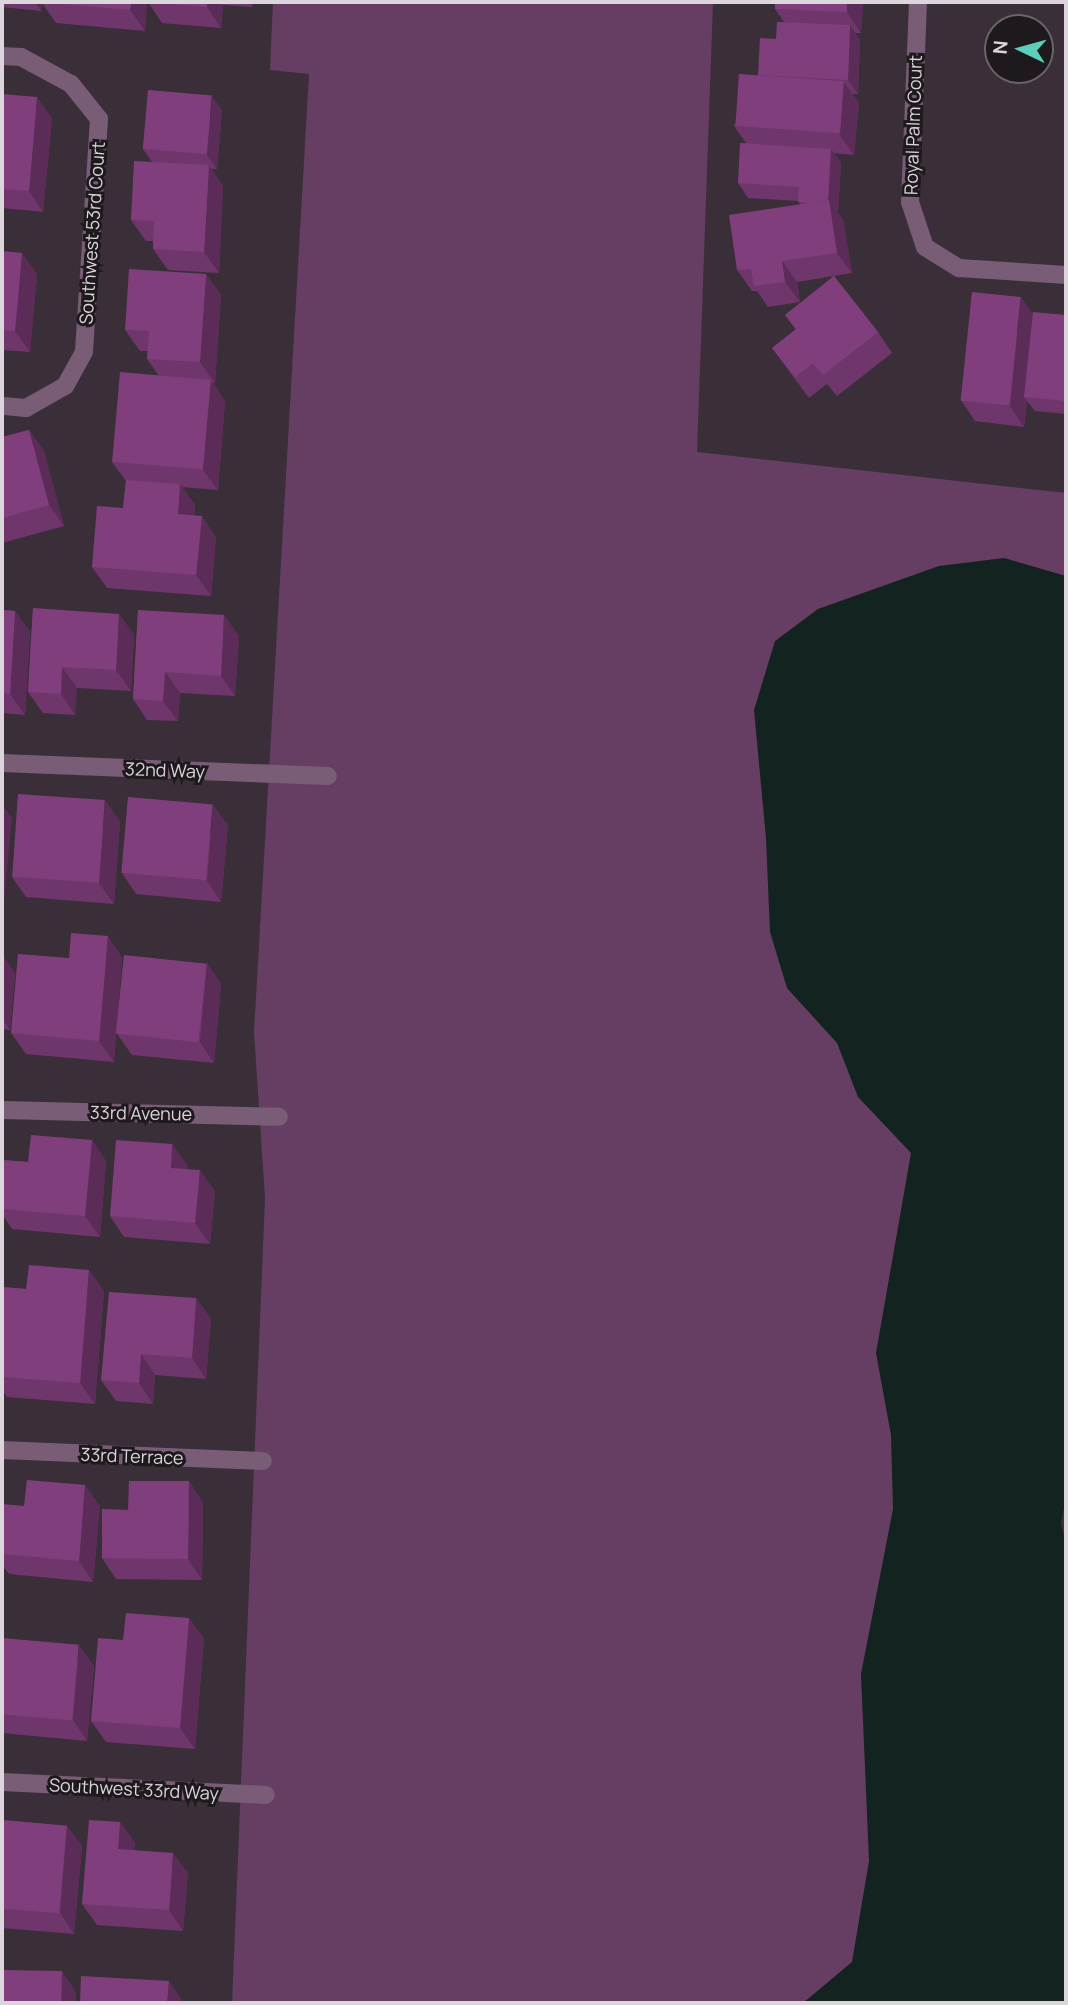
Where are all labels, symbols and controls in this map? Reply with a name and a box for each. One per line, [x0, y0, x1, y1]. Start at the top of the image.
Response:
north arrow [984, 14, 1054, 84]
text: N [987, 39, 1014, 55]
street label: Royal Palm Court [900, 55, 926, 195]
street label: Southwest 53rd Court [75, 141, 109, 325]
street label: 32nd Way [125, 758, 205, 782]
street label: 33rd Avenue [90, 1101, 192, 1125]
street label: 33rd Terrace [80, 1443, 184, 1469]
street label: Southwest 33rd Way [49, 1774, 219, 1804]

